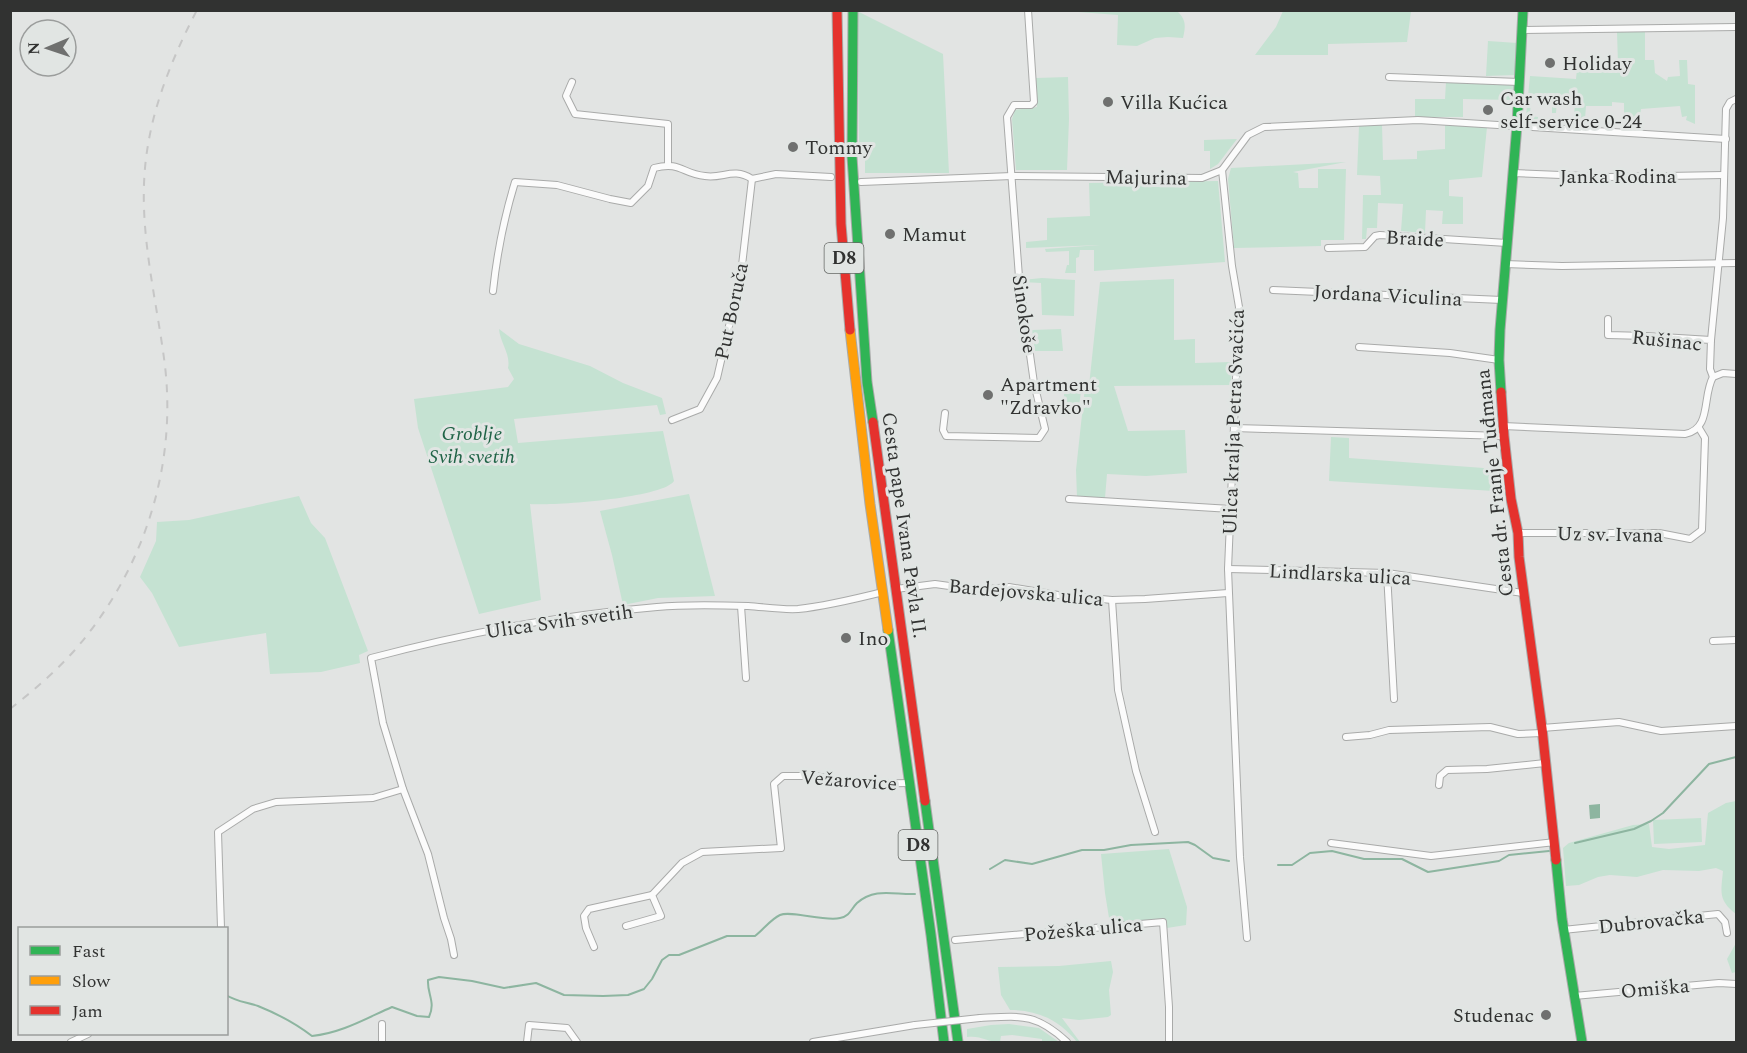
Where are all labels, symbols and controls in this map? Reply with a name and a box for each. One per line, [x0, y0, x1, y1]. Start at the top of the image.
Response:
north arrow [18, 18, 78, 78]
text: N [22, 42, 46, 55]
place label: Holiday [1562, 49, 1633, 79]
marker: Holiday [1543, 56, 1557, 70]
place label: Car wash self-service 0-24 [1500, 84, 1642, 137]
place label: Villa Kućica [1120, 88, 1228, 118]
marker: Villa Kućica [1101, 95, 1115, 109]
marker: Car wash self-service 0-24 [1481, 103, 1495, 117]
place label: Tommy [805, 133, 873, 163]
marker: Tommy [786, 140, 800, 154]
street label: Majurina [1105, 162, 1187, 194]
street label: Janka Rodina [1559, 162, 1677, 192]
place label: Mamut [902, 220, 966, 250]
street label: Braide [1385, 222, 1445, 256]
marker: Mamut [883, 227, 897, 241]
road number: D8 [824, 243, 864, 273]
street label: Put Boruča [707, 260, 757, 363]
street label: Sinokoše [1004, 273, 1044, 355]
street label: Jordana Viculina [1313, 277, 1463, 315]
street label: Ulica kralja Petra Svačića [1215, 308, 1253, 536]
street label: Rušinac [1630, 322, 1703, 360]
street label: Cesta dr. Franje Tuđmana [1468, 367, 1522, 598]
place label: Apartment "Zdravko" [1000, 370, 1097, 423]
marker: Apartment "Zdravko" [981, 388, 995, 402]
street label: Cesta pape Ivana Pavla II. [873, 410, 935, 640]
park label: Groblje Svih svetih [429, 419, 515, 472]
street label: Uz sv. Ivana [1556, 519, 1664, 551]
street label: Lindlarska ulica [1268, 556, 1412, 594]
street label: Bardejovska ulica [947, 571, 1105, 615]
street label: Ulica Svih svetih [483, 597, 635, 647]
place label: Ino [858, 624, 888, 654]
marker: Ino [839, 631, 853, 645]
street label: Vežarovice [800, 763, 898, 799]
road number: D8 [898, 830, 938, 860]
street label: Dubrovačka [1597, 902, 1706, 942]
street label: Požeška ulica [1022, 910, 1144, 950]
legend [18, 927, 228, 1035]
text: Fast [72, 938, 105, 965]
text: Slow [72, 968, 111, 995]
street label: Omiška [1620, 971, 1691, 1007]
text: Jam [72, 998, 103, 1025]
place label: Studenac [1453, 1001, 1534, 1031]
marker: Studenac [1539, 1008, 1553, 1022]

